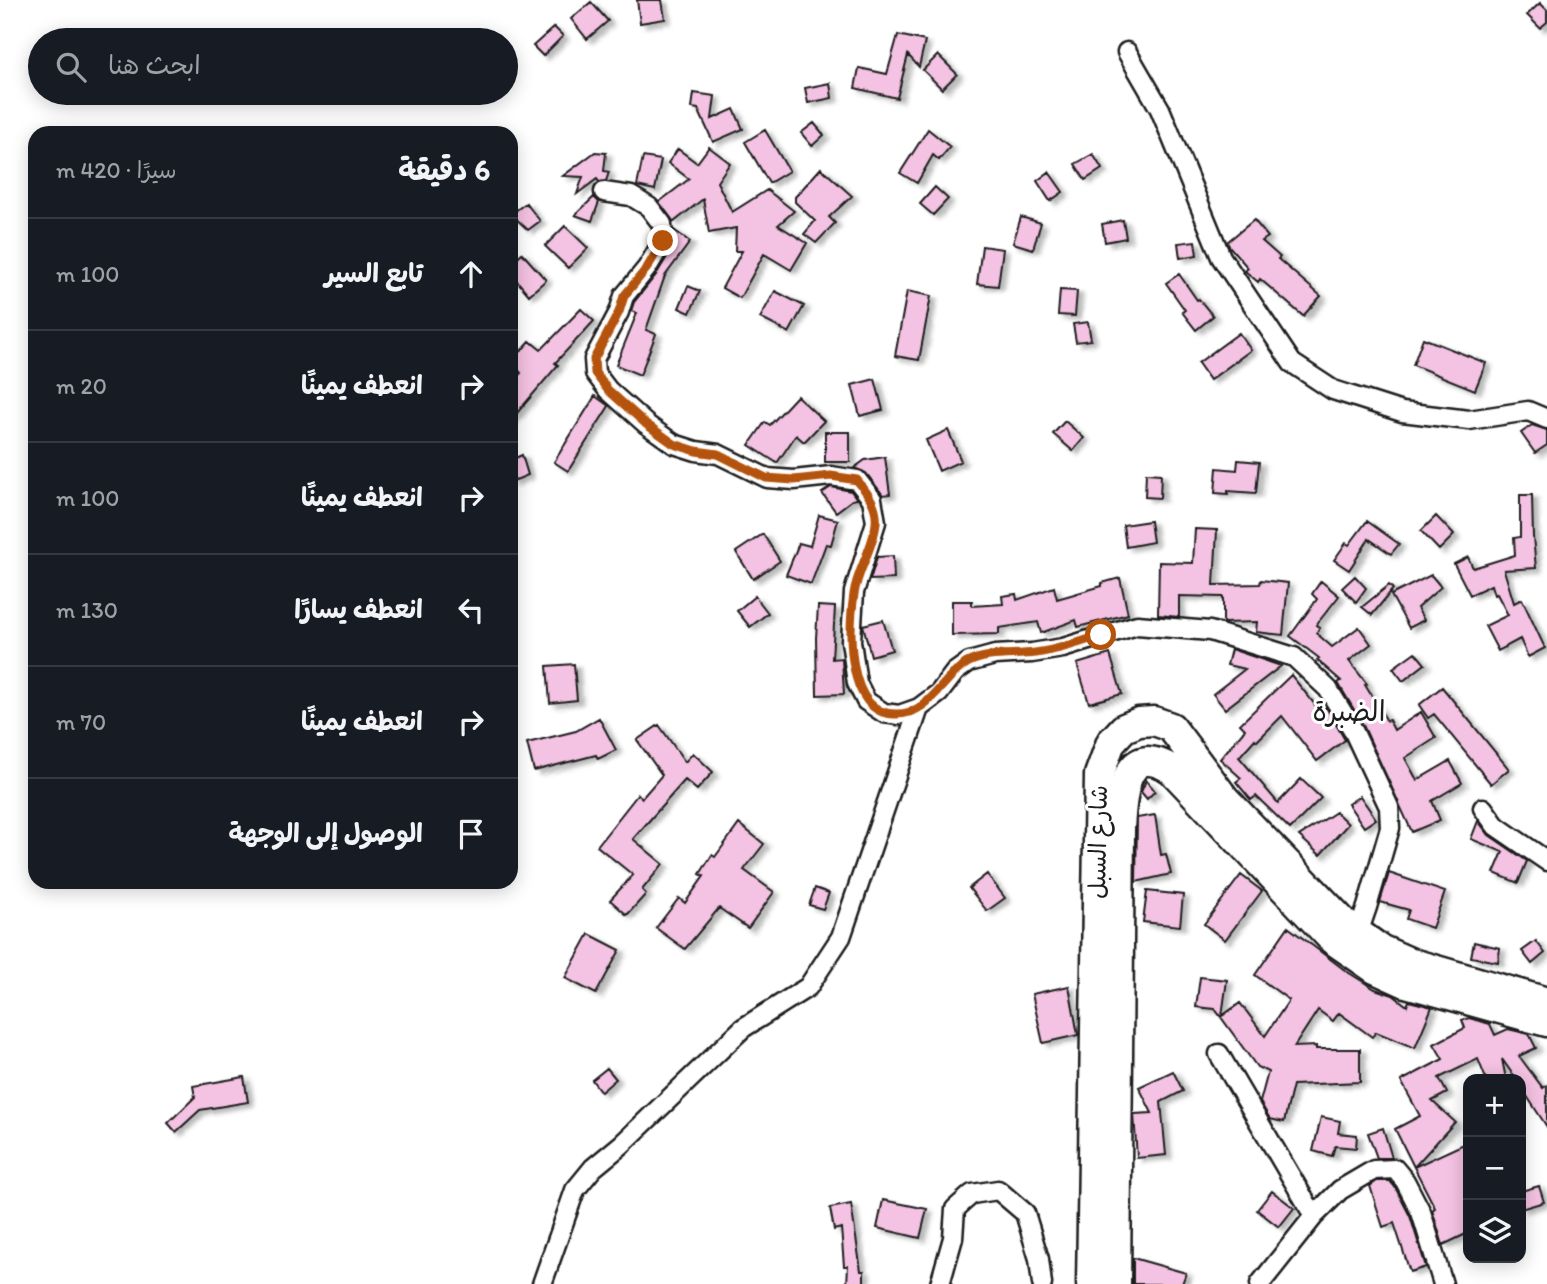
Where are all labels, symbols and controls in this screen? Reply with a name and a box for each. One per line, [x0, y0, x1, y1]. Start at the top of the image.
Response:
search box [28, 28, 518, 105]
icon: search [52, 48, 90, 86]
text: ابحث هنا [108, 49, 201, 81]
text: 6 دقيقة [398, 151, 490, 188]
text: سيرًا · 420 m [56, 156, 177, 184]
route end [647, 225, 678, 256]
icon: ahead [452, 255, 490, 293]
text: تابع السير [325, 257, 423, 289]
text: 100 m [56, 260, 120, 288]
icon: right [452, 367, 490, 405]
text: انعطف يمينًا [301, 369, 423, 401]
text: 20 m [56, 372, 107, 400]
icon: right [452, 479, 490, 517]
text: انعطف يمينًا [301, 481, 423, 513]
text: 100 m [56, 484, 120, 512]
icon: left [452, 591, 490, 629]
text: انعطف يسارًا [294, 593, 423, 625]
text: 130 m [56, 596, 118, 624]
route start [1085, 619, 1116, 650]
district label: الضبرة [1312, 694, 1386, 729]
icon: right [452, 703, 490, 741]
text: انعطف يمينًا [301, 705, 423, 737]
text: 70 m [56, 708, 106, 736]
street label: شارع السبل [1082, 785, 1116, 899]
icon: arrive [452, 815, 490, 853]
text: الوصول إلى الوجهة [229, 817, 423, 849]
map controls [1463, 1074, 1526, 1263]
button: + [1463, 1074, 1526, 1137]
button: − [1463, 1137, 1526, 1200]
button: layers [1463, 1200, 1526, 1263]

